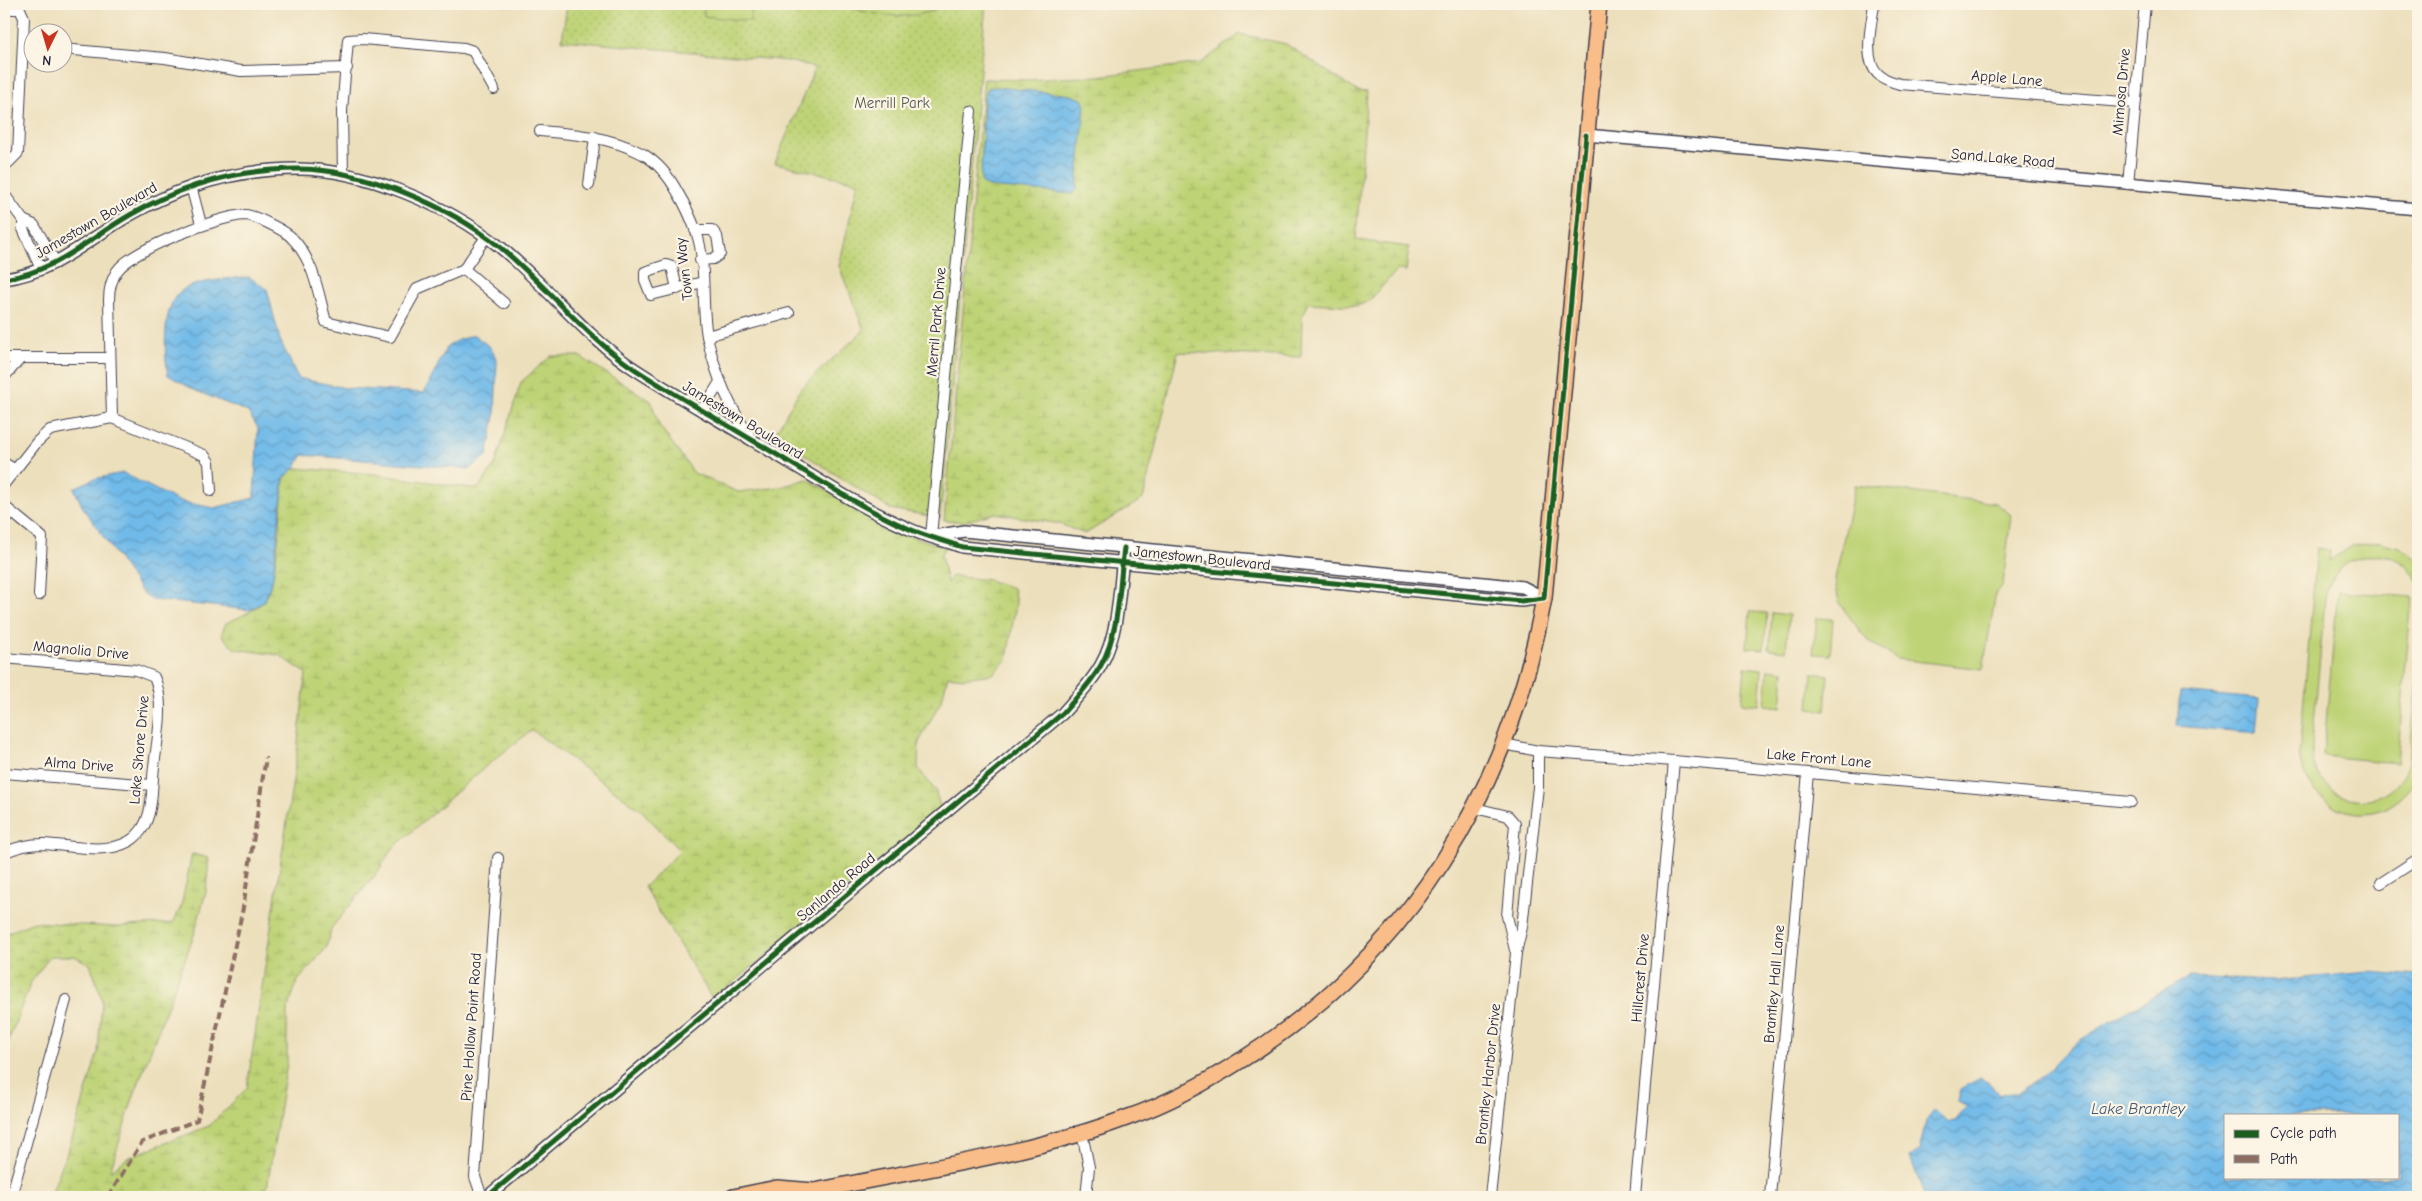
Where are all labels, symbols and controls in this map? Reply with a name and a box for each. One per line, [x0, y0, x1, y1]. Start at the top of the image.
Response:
north arrow [22, 22, 72, 72]
street label: Mimosa Drive [2108, 47, 2134, 136]
text: N [42, 52, 52, 69]
street label: Apple Lane [1971, 66, 2044, 90]
park label: Merrill Park [854, 94, 931, 112]
street label: Sand Lake Road [1950, 144, 2056, 172]
street label: Jamestown Boulevard [32, 178, 160, 262]
street label: Town Way [671, 236, 697, 301]
street label: Merril Park Drive [922, 266, 950, 377]
street label: Jamestown Boulevard [679, 377, 807, 463]
street label: Jamestown Boulevard [1133, 542, 1271, 574]
street label: Magnolia Drive [32, 637, 130, 663]
street label: Lake Shore Drive [125, 694, 153, 805]
street label: Lake Front Lane [1766, 744, 1873, 772]
street label: Alma Drive [44, 753, 115, 775]
street label: Sanlando Road [793, 849, 879, 925]
street label: Brantley Hall Lane [1760, 924, 1788, 1044]
street label: Hillcrest Drive [1627, 932, 1653, 1023]
street label: Pine Hollow Point Road [457, 952, 485, 1102]
street label: Brantley Harbor Drive [1472, 1002, 1504, 1145]
water label: Lake Brantley [2091, 1100, 2186, 1118]
legend [2224, 1114, 2400, 1178]
text: Cycle path [2270, 1124, 2337, 1142]
text: Path [2270, 1150, 2298, 1168]

